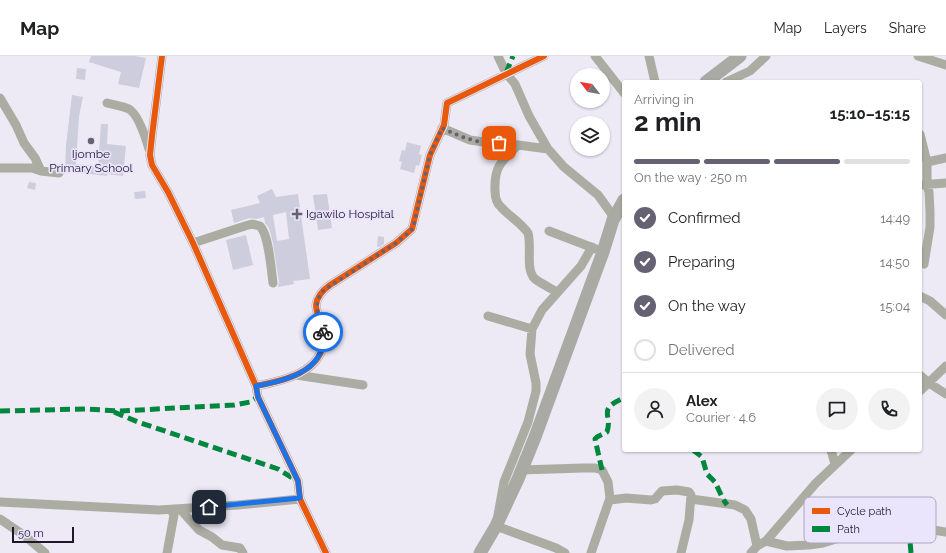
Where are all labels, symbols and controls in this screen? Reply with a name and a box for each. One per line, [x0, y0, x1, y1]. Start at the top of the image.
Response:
text: Map [20, 17, 59, 39]
text: Map [774, 20, 802, 36]
text: Layers [824, 20, 867, 36]
text: Share [889, 20, 926, 36]
north arrow [570, 68, 610, 108]
map controls [570, 68, 610, 156]
text: Arriving in [634, 92, 694, 107]
text: 15:10–15:15 [830, 105, 910, 123]
text: 2 min [634, 107, 701, 137]
button: layers [570, 116, 610, 156]
pin [482, 126, 516, 160]
icon: bag [488, 132, 510, 154]
marker: Ijombe Primary School [86, 136, 96, 146]
place label: Ijombe Primary School [49, 147, 134, 175]
text: On the way · 250 m [634, 170, 747, 185]
place label: Igawilo Hospital [306, 207, 395, 221]
icon: check [634, 207, 656, 229]
marker: Igawilo Hospital [291, 208, 303, 220]
text: Confirmed [668, 209, 741, 227]
text: 14:49 [880, 211, 910, 226]
icon: check [634, 251, 656, 273]
text: Preparing [668, 253, 735, 271]
text: 14:50 [880, 255, 910, 270]
icon: check [634, 295, 656, 317]
text: On the way [668, 297, 746, 315]
text: 15:04 [880, 299, 910, 314]
courier [303, 312, 343, 352]
icon: bike [312, 321, 334, 343]
text: Delivered [668, 341, 735, 359]
button: person [634, 388, 676, 430]
button: chat [816, 388, 858, 430]
button: phone [868, 388, 910, 430]
text: Alex [686, 392, 717, 410]
text: Courier · 4.6 [686, 410, 756, 425]
pin [192, 490, 226, 524]
icon: home [198, 496, 220, 518]
legend [804, 497, 936, 543]
text: Cycle path [837, 505, 891, 518]
text: Path [837, 523, 860, 536]
scale bar [12, 525, 74, 544]
text: 50 m [18, 527, 44, 540]

